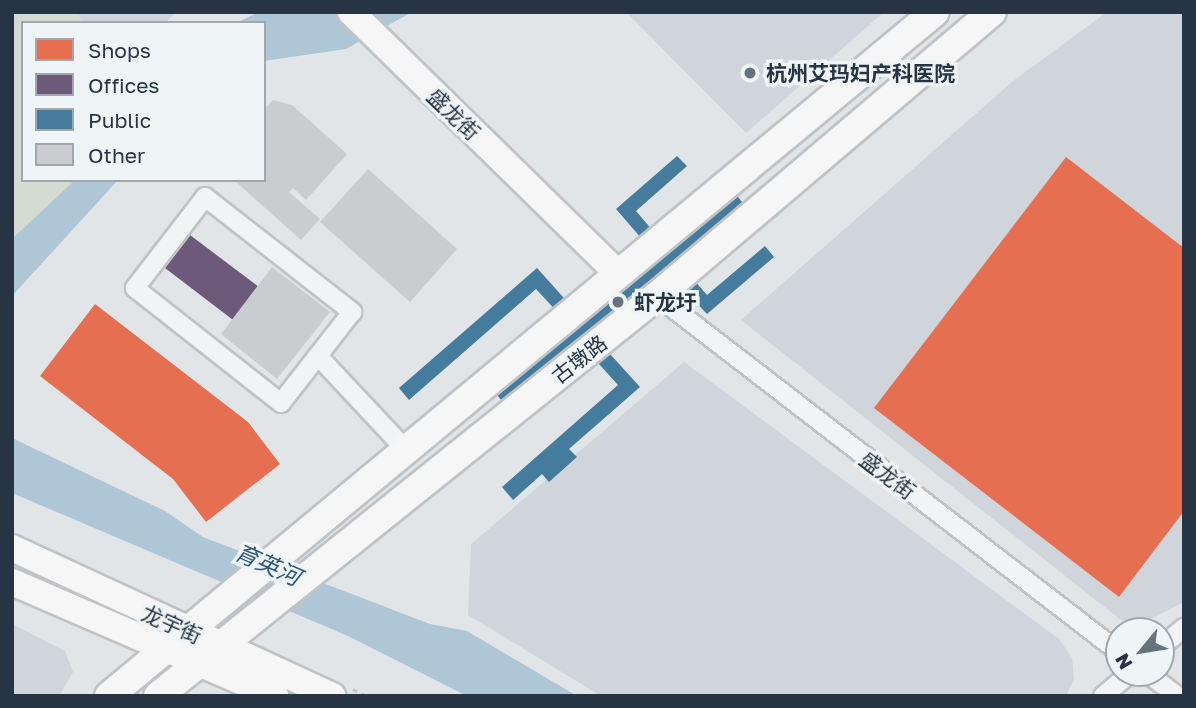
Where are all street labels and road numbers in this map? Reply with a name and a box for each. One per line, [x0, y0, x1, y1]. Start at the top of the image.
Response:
street label: 盛龙街 [423, 83, 485, 145]
street label: 古墩路 [546, 330, 612, 388]
street label: 盛龙街 [855, 446, 921, 504]
street label: 龙宇街 [138, 600, 206, 648]

